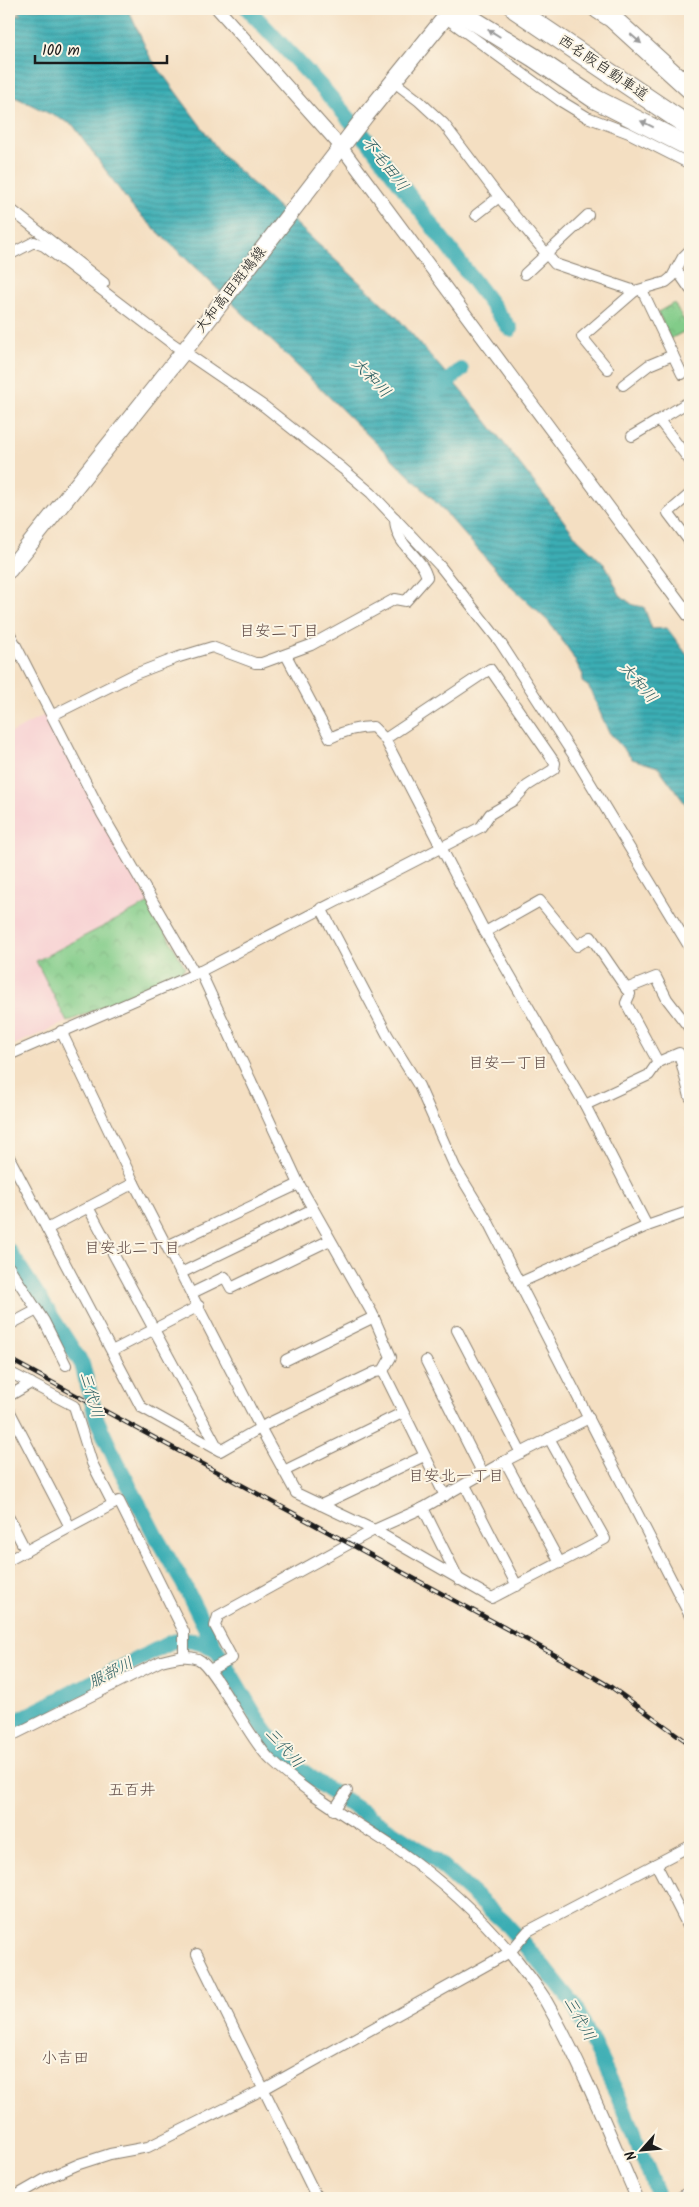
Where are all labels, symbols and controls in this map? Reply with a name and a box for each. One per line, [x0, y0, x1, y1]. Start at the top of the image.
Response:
one-way arrow [487, 28, 500, 37]
street label: 西名阪自動車道 [553, 29, 653, 107]
scale bar [35, 32, 168, 64]
one-way arrow [629, 33, 641, 45]
text: 100 m [42, 39, 80, 63]
one-way arrow [640, 120, 654, 128]
water label: 不毛田川 [355, 131, 415, 197]
street label: 大和高田斑鳩線 [189, 241, 273, 339]
water label: 大和川 [345, 352, 397, 404]
district label: 目安二丁目 [239, 619, 319, 644]
water label: 大和川 [613, 657, 663, 709]
district label: 目安一丁目 [468, 1051, 548, 1076]
district label: 目安北二丁目 [84, 1236, 180, 1261]
water label: 三代川 [72, 1368, 110, 1422]
district label: 目安北一丁目 [408, 1464, 504, 1489]
water label: 服部川 [84, 1651, 138, 1695]
water label: 三代川 [259, 1722, 309, 1774]
district label: 五百井 [108, 1778, 156, 1803]
water label: 三代川 [556, 1992, 602, 2046]
district label: 小吉田 [41, 2046, 89, 2071]
north arrow [616, 2124, 666, 2174]
text: N [619, 2146, 643, 2164]

